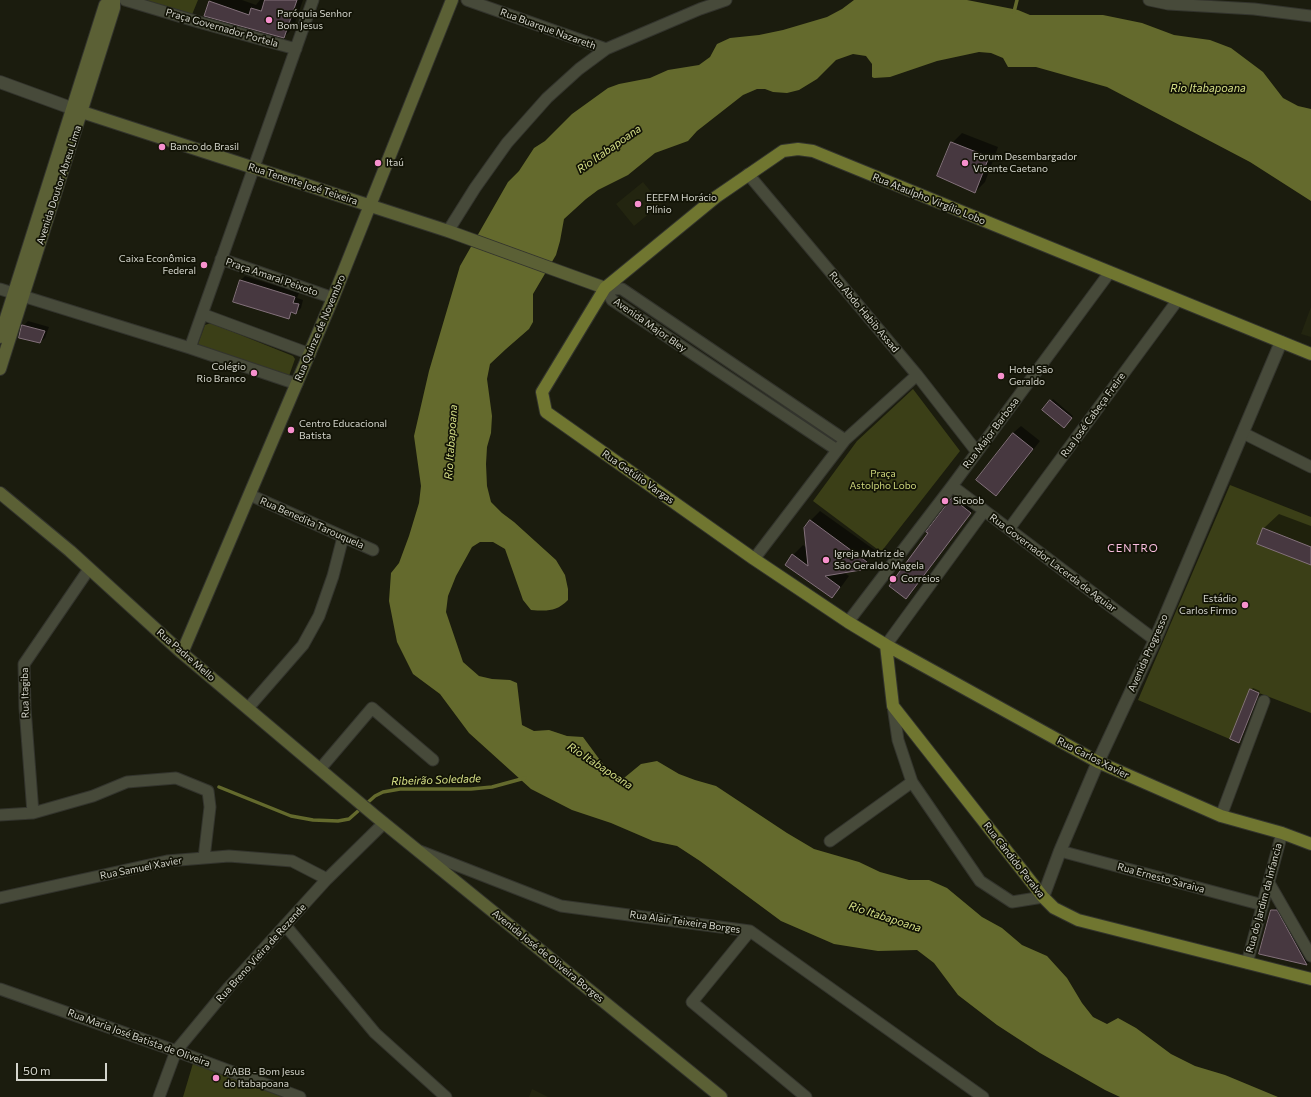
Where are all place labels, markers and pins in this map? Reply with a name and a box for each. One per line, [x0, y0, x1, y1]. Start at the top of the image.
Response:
place label: Paróquia Senhor Bom Jesus [277, 8, 352, 32]
marker: Paróquia Senhor Bom Jesus [264, 15, 274, 25]
place label: Banco do Brasil [170, 141, 239, 153]
marker: Banco do Brasil [157, 142, 167, 152]
place label: Forum Desembargador Vicente Caetano [973, 151, 1077, 174]
place label: Itaú [386, 157, 404, 169]
marker: Itaú [373, 158, 383, 168]
marker: Forum Desembargador Vicente Caetano [960, 158, 970, 168]
place label: EEEFM Horácio Plínio [646, 192, 717, 216]
marker: EEEFM Horácio Plínio [633, 199, 643, 209]
place label: Caixa Econômica Federal [119, 253, 196, 276]
marker: Caixa Econômica Federal [199, 260, 209, 270]
place label: Colégio Rio Branco [197, 361, 246, 384]
place label: Hotel São Geraldo [1009, 364, 1053, 388]
marker: Colégio Rio Branco [249, 368, 259, 378]
marker: Hotel São Geraldo [996, 371, 1006, 381]
place label: Centro Educacional Batista [299, 418, 387, 442]
marker: Centro Educacional Batista [286, 425, 296, 435]
place label: Sicoob [953, 495, 984, 507]
marker: Sicoob [940, 496, 950, 506]
place label: Igreja Matriz de São Geraldo Magela [834, 548, 924, 572]
marker: Igreja Matriz de São Geraldo Magela [821, 555, 831, 565]
place label: Correios [901, 573, 940, 585]
marker: Correios [888, 574, 898, 584]
place label: Estádio Carlos Firmo [1179, 593, 1237, 616]
marker: Estádio Carlos Firmo [1240, 600, 1250, 610]
place label: AABB - Bom Jesus do Itabapoana [224, 1066, 305, 1090]
marker: AABB - Bom Jesus do Itabapoana [211, 1073, 221, 1083]

